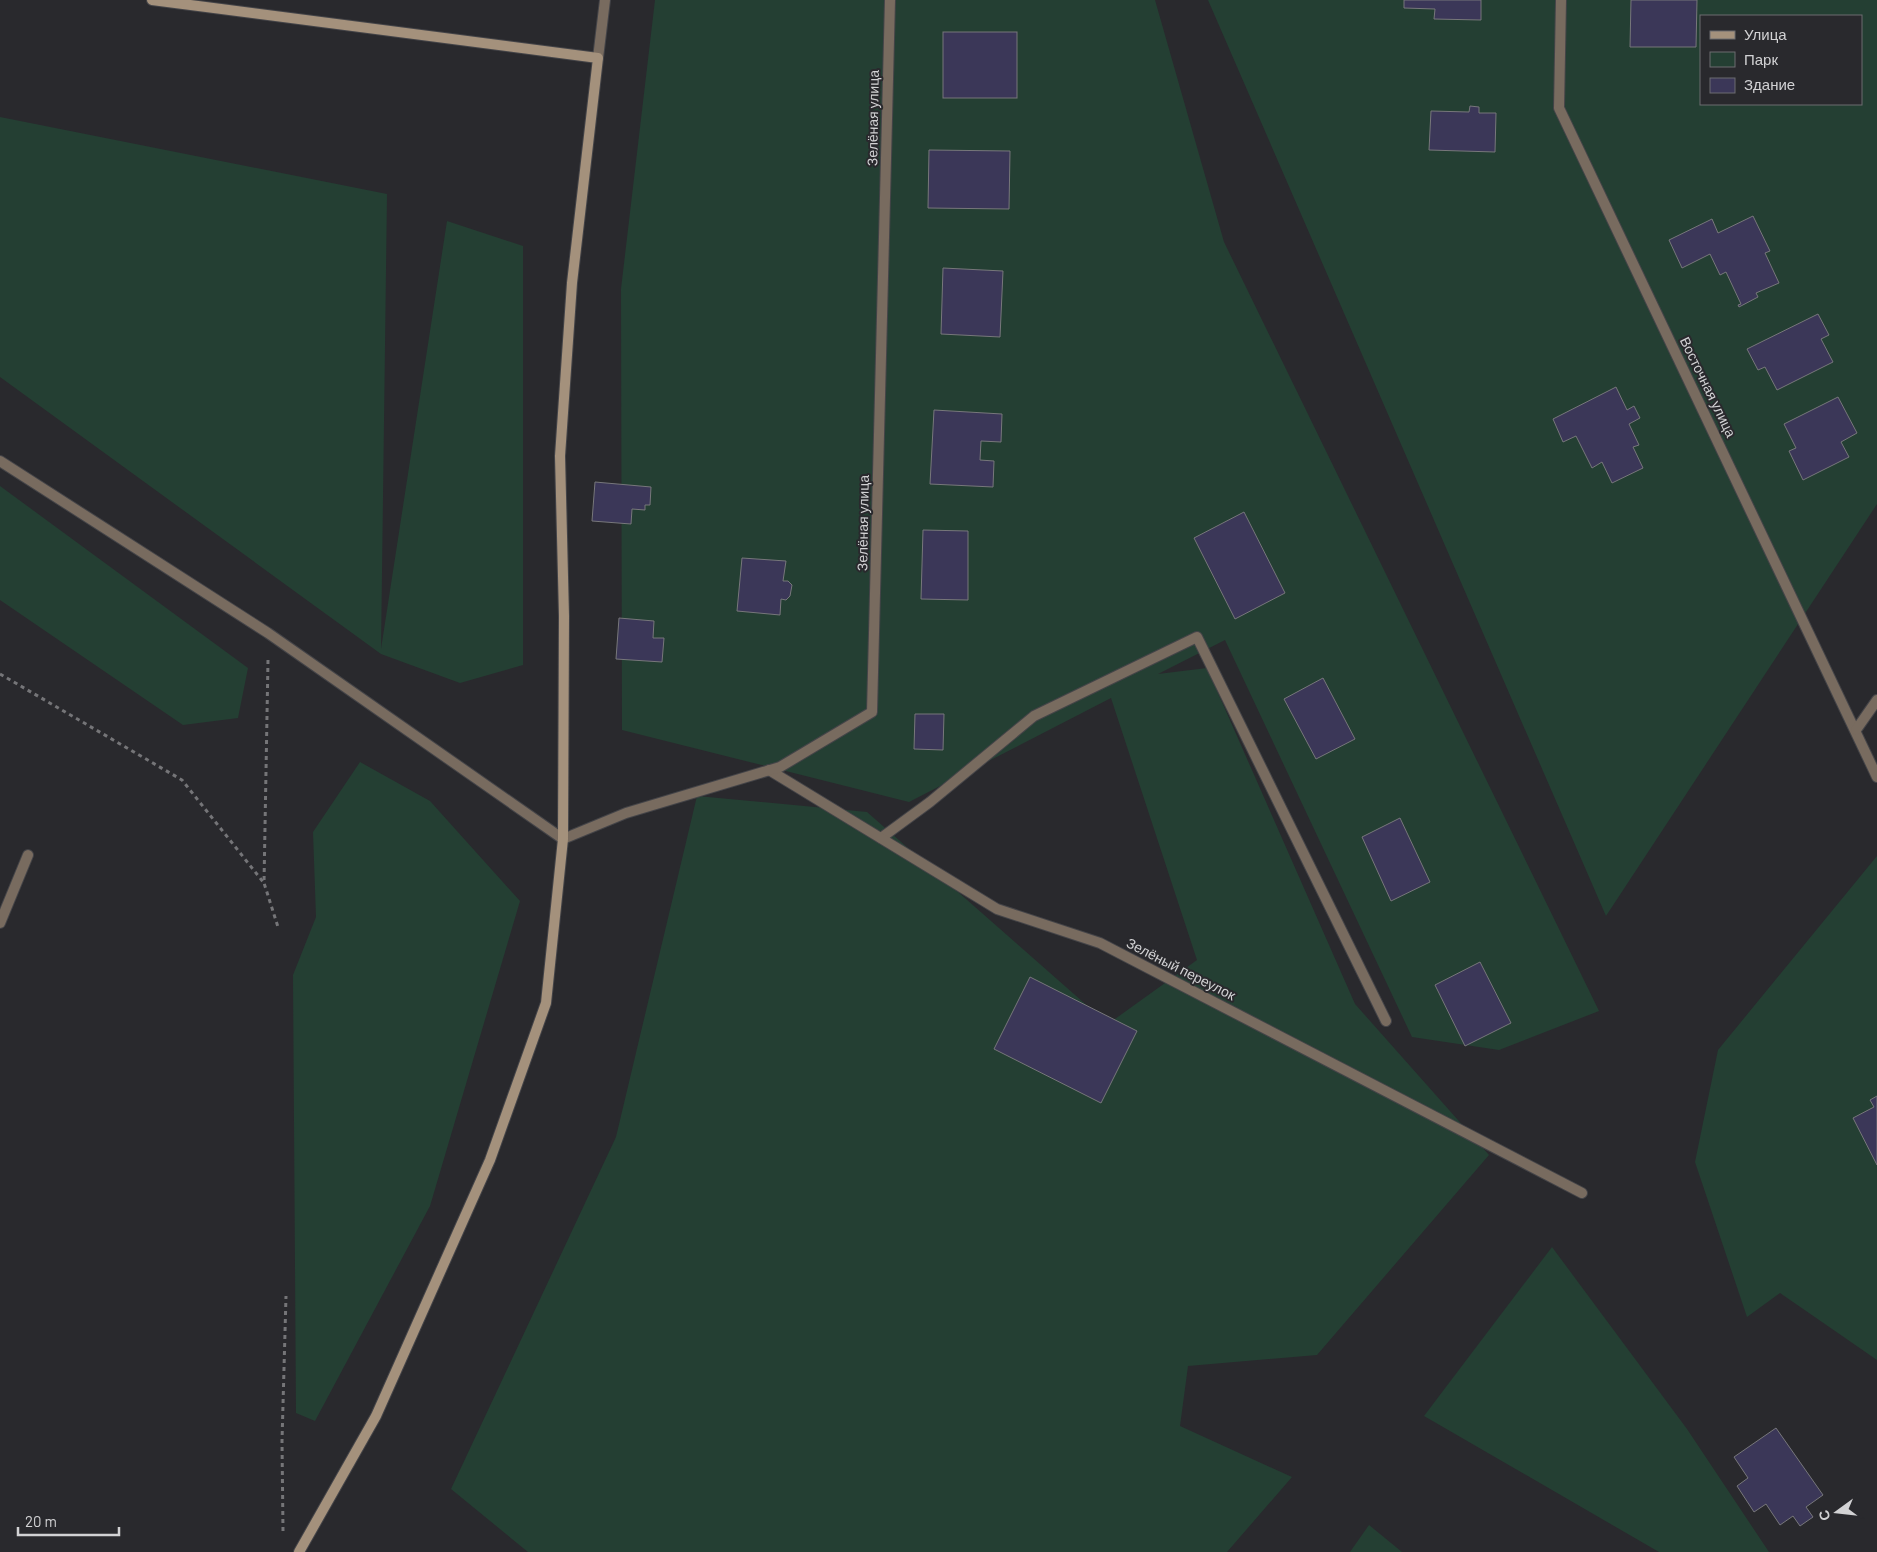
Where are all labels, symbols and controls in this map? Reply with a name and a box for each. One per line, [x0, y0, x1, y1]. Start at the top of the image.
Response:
legend [1700, 15, 1862, 105]
text: Улица [1744, 25, 1787, 43]
text: Парк [1744, 50, 1778, 68]
street label: Зелёная улица [863, 70, 882, 166]
text: Здание [1744, 75, 1795, 93]
street label: Восточная улица [1677, 334, 1740, 440]
street label: Зелёная улица [853, 475, 872, 571]
street label: Зелёный переулок [1124, 934, 1239, 1004]
north arrow [1812, 1487, 1862, 1537]
scale bar [18, 1504, 119, 1536]
text: С [1814, 1508, 1833, 1523]
text: 20 m [25, 1512, 57, 1530]

